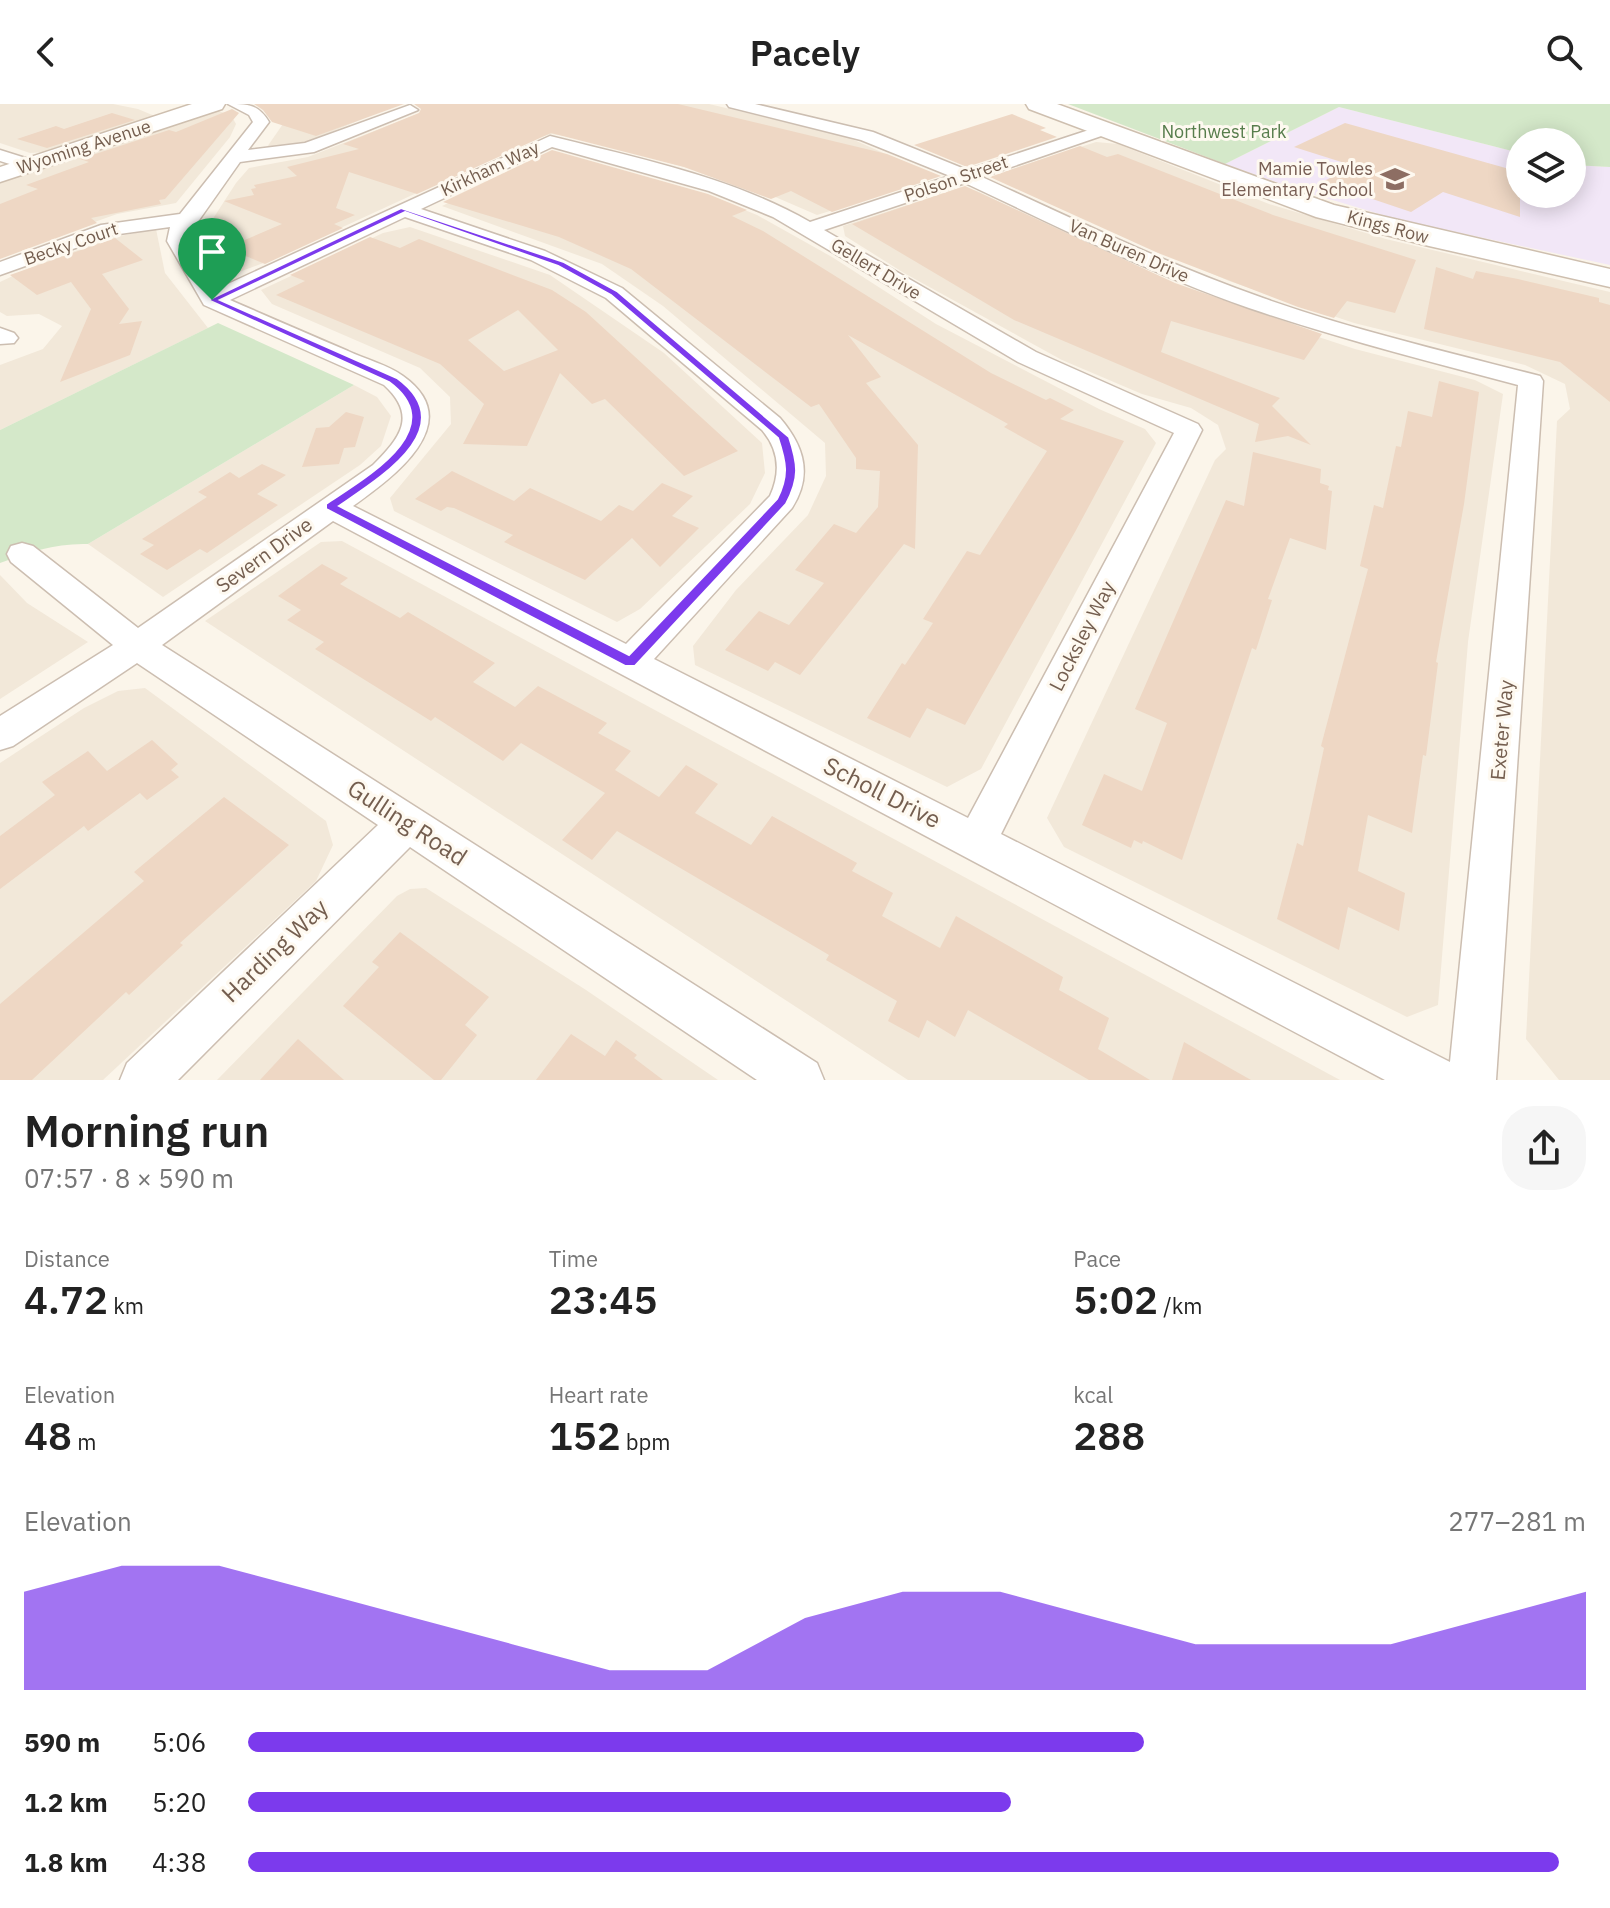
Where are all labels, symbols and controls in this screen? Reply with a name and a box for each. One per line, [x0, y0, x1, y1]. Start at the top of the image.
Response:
text: Pacely [750, 29, 860, 76]
icon: back [24, 30, 68, 74]
icon: search [1542, 30, 1586, 74]
street label: Wyoming Avenue [14, 114, 154, 179]
park label: Northwest Park [1161, 120, 1287, 143]
map controls [1506, 128, 1586, 208]
button: layers [1506, 128, 1586, 208]
street label: Kirkham Way [437, 136, 543, 201]
street label: Polson Street [901, 150, 1011, 207]
place label: Mamie Towles Elementary School [1221, 157, 1373, 201]
school or university icon: Mamie Towles Elementary School [1380, 164, 1410, 194]
street label: Kings Row [1345, 205, 1432, 249]
street label: Van Buren Drive [1066, 214, 1193, 287]
street label: Becky Court [21, 217, 121, 270]
pin [178, 218, 246, 300]
icon: arrive [190, 230, 234, 274]
street label: Gellert Drive [827, 233, 926, 304]
street label: Severn Drive [210, 510, 317, 599]
street label: Locksley Way [1042, 576, 1121, 696]
street label: Exeter Way [1484, 679, 1519, 781]
street label: Scholl Drive [818, 749, 946, 835]
street label: Gulling Road [342, 772, 473, 873]
street label: Harding Way [214, 891, 334, 1009]
text: Morning run [24, 1102, 269, 1159]
button: share [1502, 1106, 1586, 1190]
text: 07:57 · 8 × 590 m [24, 1161, 234, 1195]
text: Distance [24, 1244, 110, 1273]
text: Time [549, 1244, 598, 1273]
text: Pace [1073, 1244, 1121, 1273]
text: 4.72 [24, 1273, 108, 1325]
text: 23:45 [549, 1273, 657, 1325]
text: 5:02 [1073, 1273, 1158, 1325]
text: km [108, 1291, 144, 1320]
text: /km [1158, 1291, 1203, 1320]
text: Elevation [24, 1380, 115, 1409]
text: Heart rate [549, 1380, 649, 1409]
text: kcal [1073, 1380, 1113, 1409]
text: 48 [24, 1409, 72, 1461]
text: 152 [549, 1409, 621, 1461]
text: 288 [1073, 1409, 1145, 1461]
text: m [72, 1427, 96, 1456]
text: bpm [621, 1427, 671, 1456]
text: Elevation [24, 1504, 132, 1538]
text: 277–281 m [1448, 1504, 1586, 1538]
text: 590 m [24, 1725, 100, 1759]
text: 5:06 [152, 1725, 206, 1759]
text: 1.2 km [24, 1785, 108, 1819]
text: 5:20 [152, 1785, 206, 1819]
text: 1.8 km [24, 1845, 108, 1879]
text: 4:38 [152, 1845, 206, 1879]

